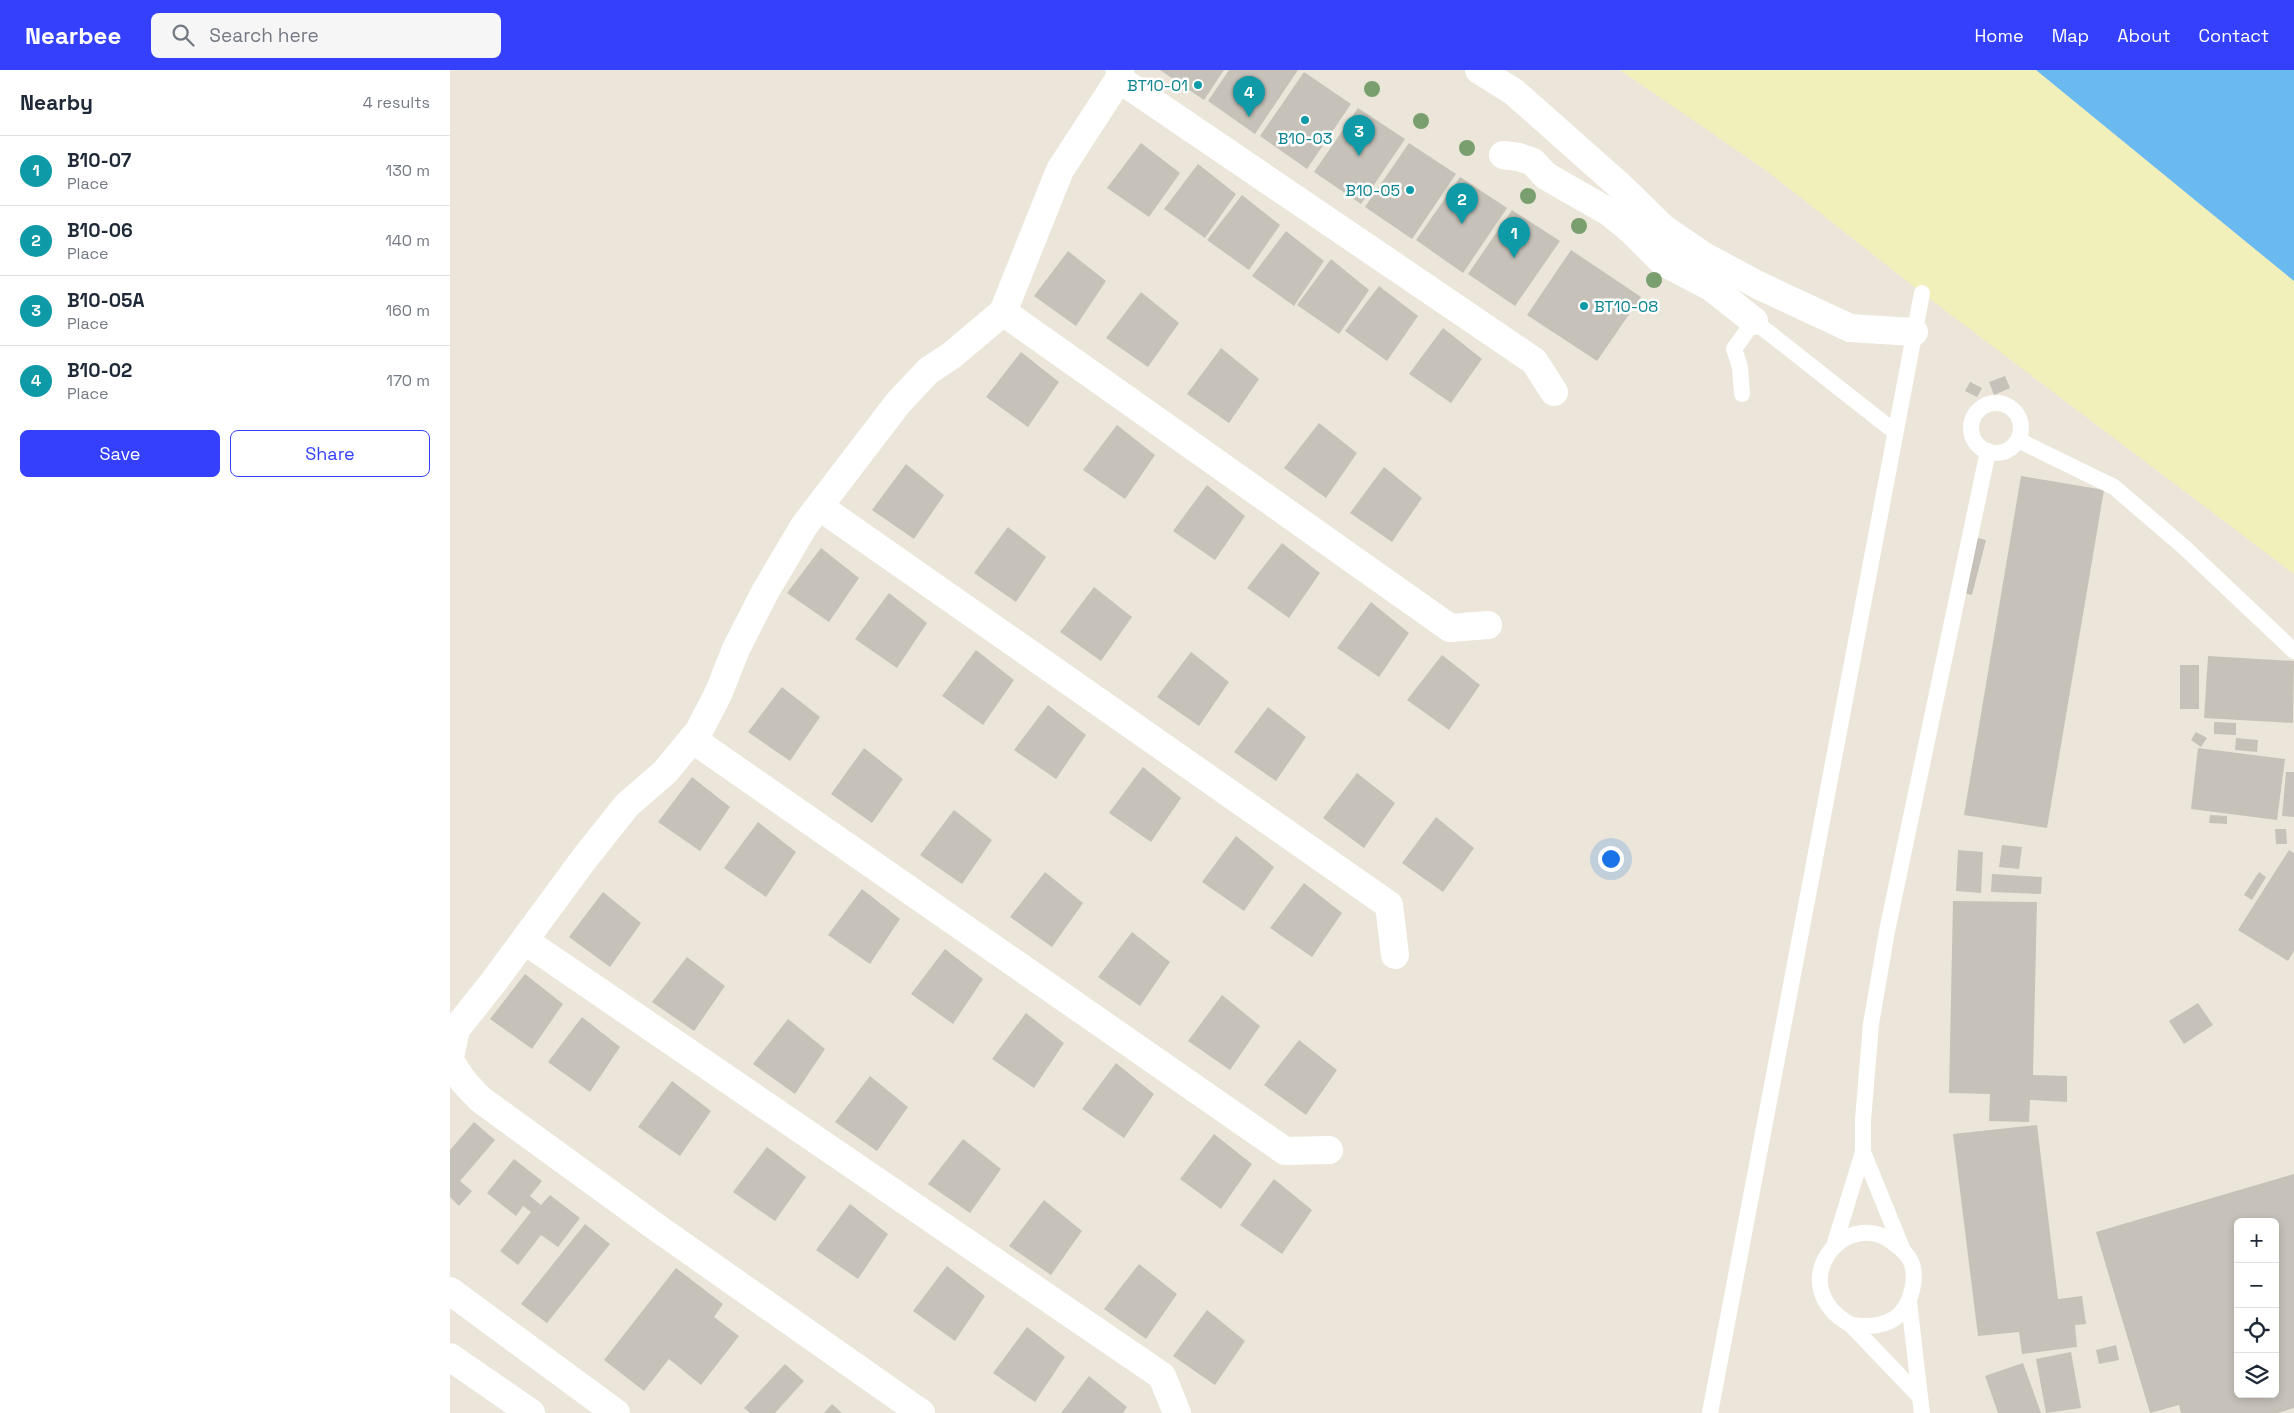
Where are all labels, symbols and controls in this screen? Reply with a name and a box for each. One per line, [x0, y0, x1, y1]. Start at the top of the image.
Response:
search box [151, 13, 501, 58]
text: Nearbee [25, 20, 121, 51]
icon: search [169, 21, 197, 49]
text: Search here [209, 23, 319, 48]
text: Home [1975, 24, 2024, 47]
text: Map [2052, 24, 2089, 47]
text: About [2117, 24, 2171, 47]
text: Contact [2199, 24, 2269, 47]
place label: BT10-01 [1127, 75, 1188, 96]
pin: 4 [1233, 76, 1265, 117]
marker: BT10-01 [1192, 79, 1204, 91]
text: Nearby [20, 89, 93, 116]
text: 4 results [363, 92, 430, 113]
marker: B10-03 [1299, 114, 1311, 126]
pin: 3 [1343, 115, 1375, 156]
place label: B10-03 [1278, 128, 1332, 149]
text: B10-07 [67, 148, 131, 173]
text: 1 [32, 160, 40, 181]
text: 130 m [386, 160, 430, 181]
text: Place [67, 173, 109, 194]
place label: B10-05 [1345, 180, 1400, 201]
pin: 2 [1446, 183, 1478, 224]
marker: B10-05 [1404, 184, 1416, 196]
pin: 1 [1498, 217, 1530, 258]
text: B10-06 [67, 218, 133, 243]
text: 2 [31, 230, 41, 251]
text: 140 m [385, 230, 430, 251]
text: Place [67, 243, 109, 264]
text: B10-05A [67, 288, 144, 313]
place label: BT10-08 [1594, 296, 1658, 317]
text: 3 [31, 300, 41, 321]
text: 160 m [385, 300, 430, 321]
marker: BT10-08 [1578, 300, 1590, 312]
text: Place [67, 313, 109, 334]
text: B10-02 [67, 358, 132, 383]
text: 4 [31, 370, 41, 391]
text: 170 m [386, 370, 430, 391]
text: Place [67, 383, 109, 404]
button: Save [20, 430, 220, 477]
button: Share [230, 430, 430, 477]
your location [1598, 846, 1624, 872]
map controls [2234, 1218, 2279, 1398]
button: + [2234, 1218, 2279, 1263]
button: − [2234, 1263, 2279, 1308]
button: locate [2234, 1308, 2279, 1353]
button: layers [2234, 1353, 2279, 1398]

